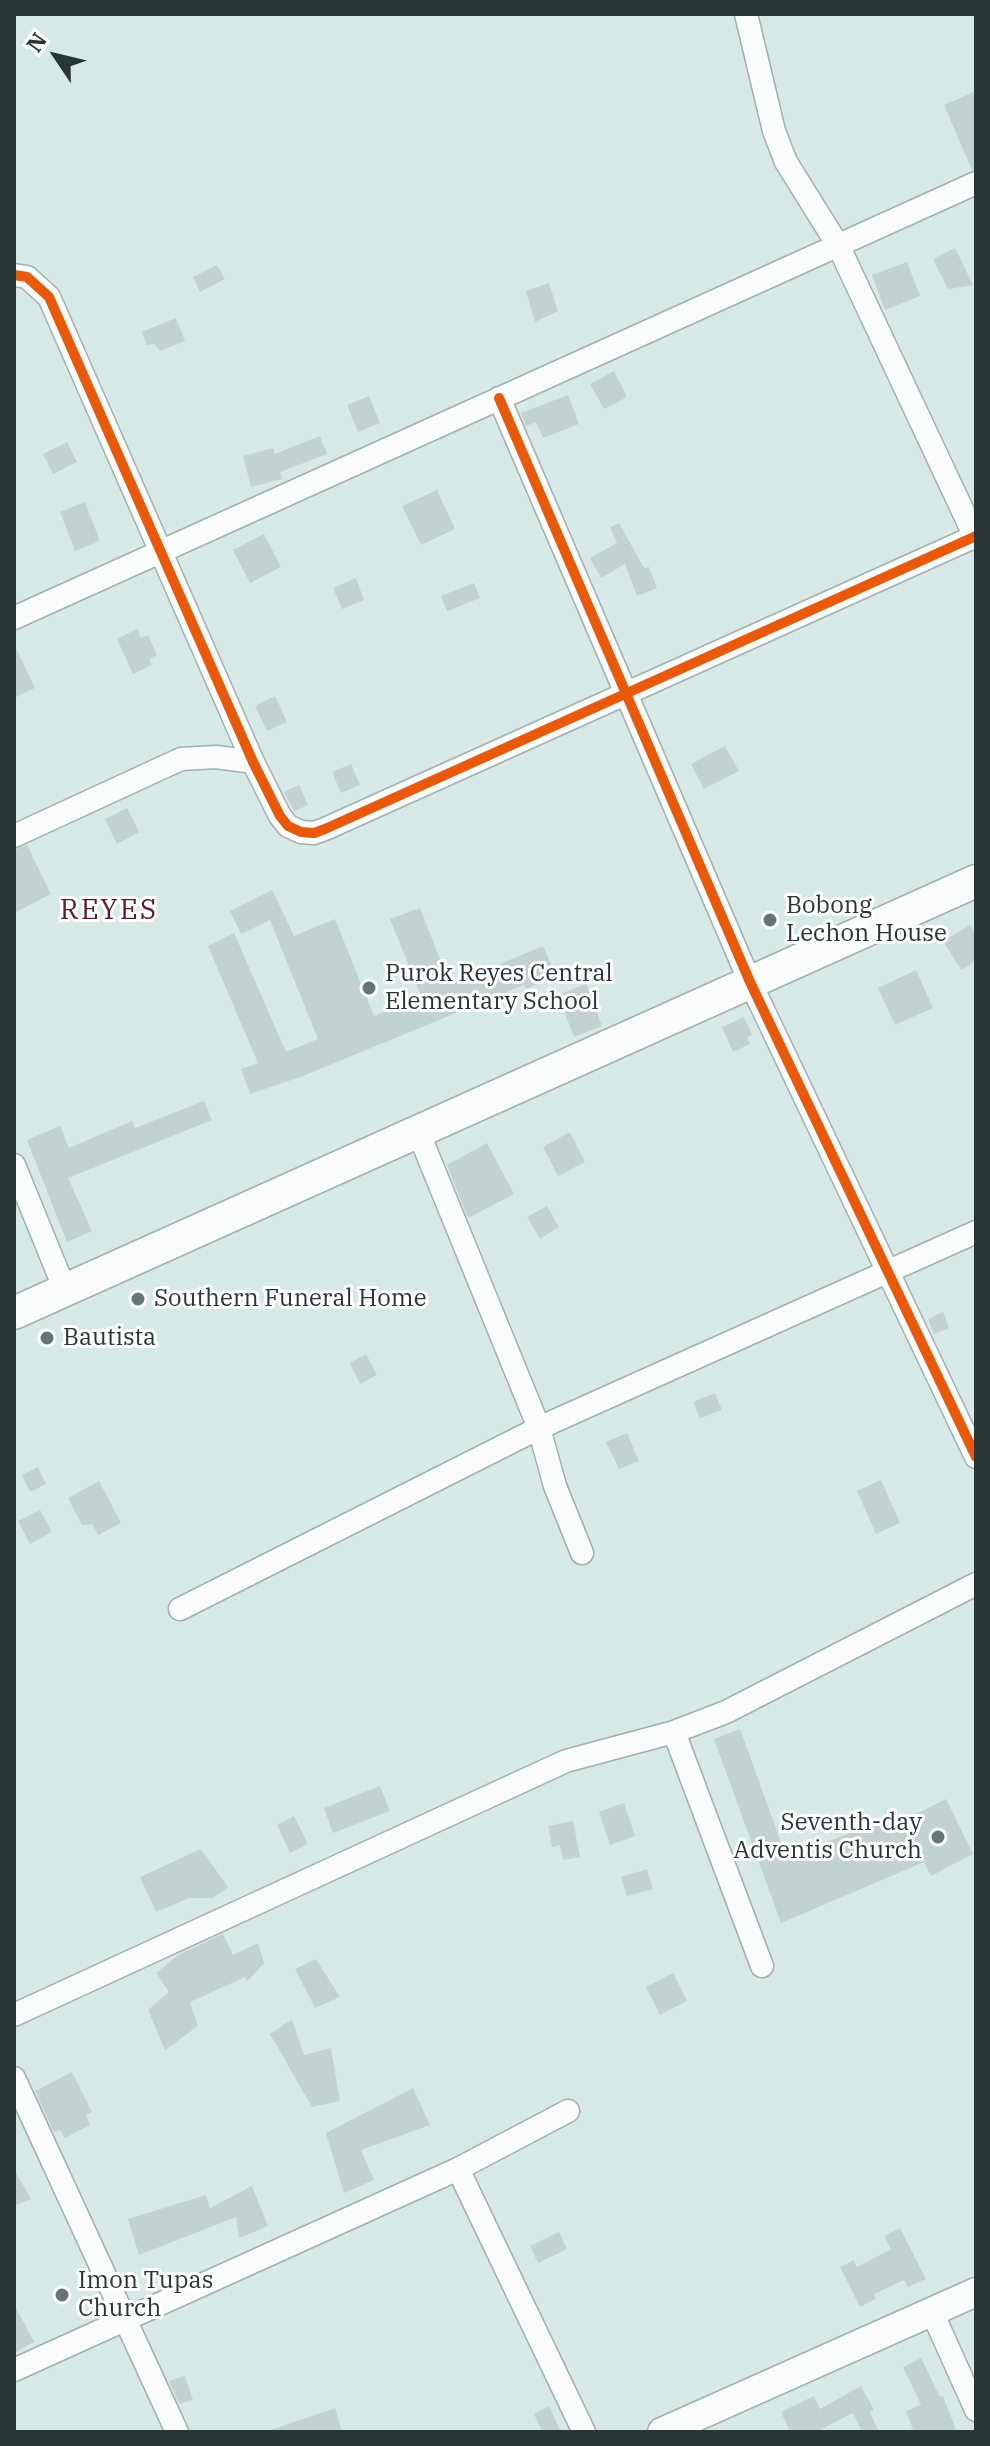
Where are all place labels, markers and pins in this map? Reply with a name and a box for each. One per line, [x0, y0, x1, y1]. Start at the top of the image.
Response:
place label: Bobong Lechon House [786, 892, 947, 948]
marker: Bobong Lechon House [761, 911, 779, 929]
place label: Purok Reyes Central Elementary School [385, 960, 613, 1016]
marker: Purok Reyes Central Elementary School [360, 979, 378, 997]
place label: Southern Funeral Home [154, 1285, 426, 1313]
marker: Southern Funeral Home [129, 1290, 147, 1308]
place label: Bautista [63, 1324, 156, 1352]
marker: Bautista [38, 1329, 56, 1347]
place label: Seventh-day Adventis Church [734, 1809, 922, 1865]
marker: Seventh-day Adventis Church [929, 1828, 947, 1846]
place label: Imon Tupas Church [78, 2267, 213, 2323]
marker: Imon Tupas Church [53, 2286, 71, 2304]

